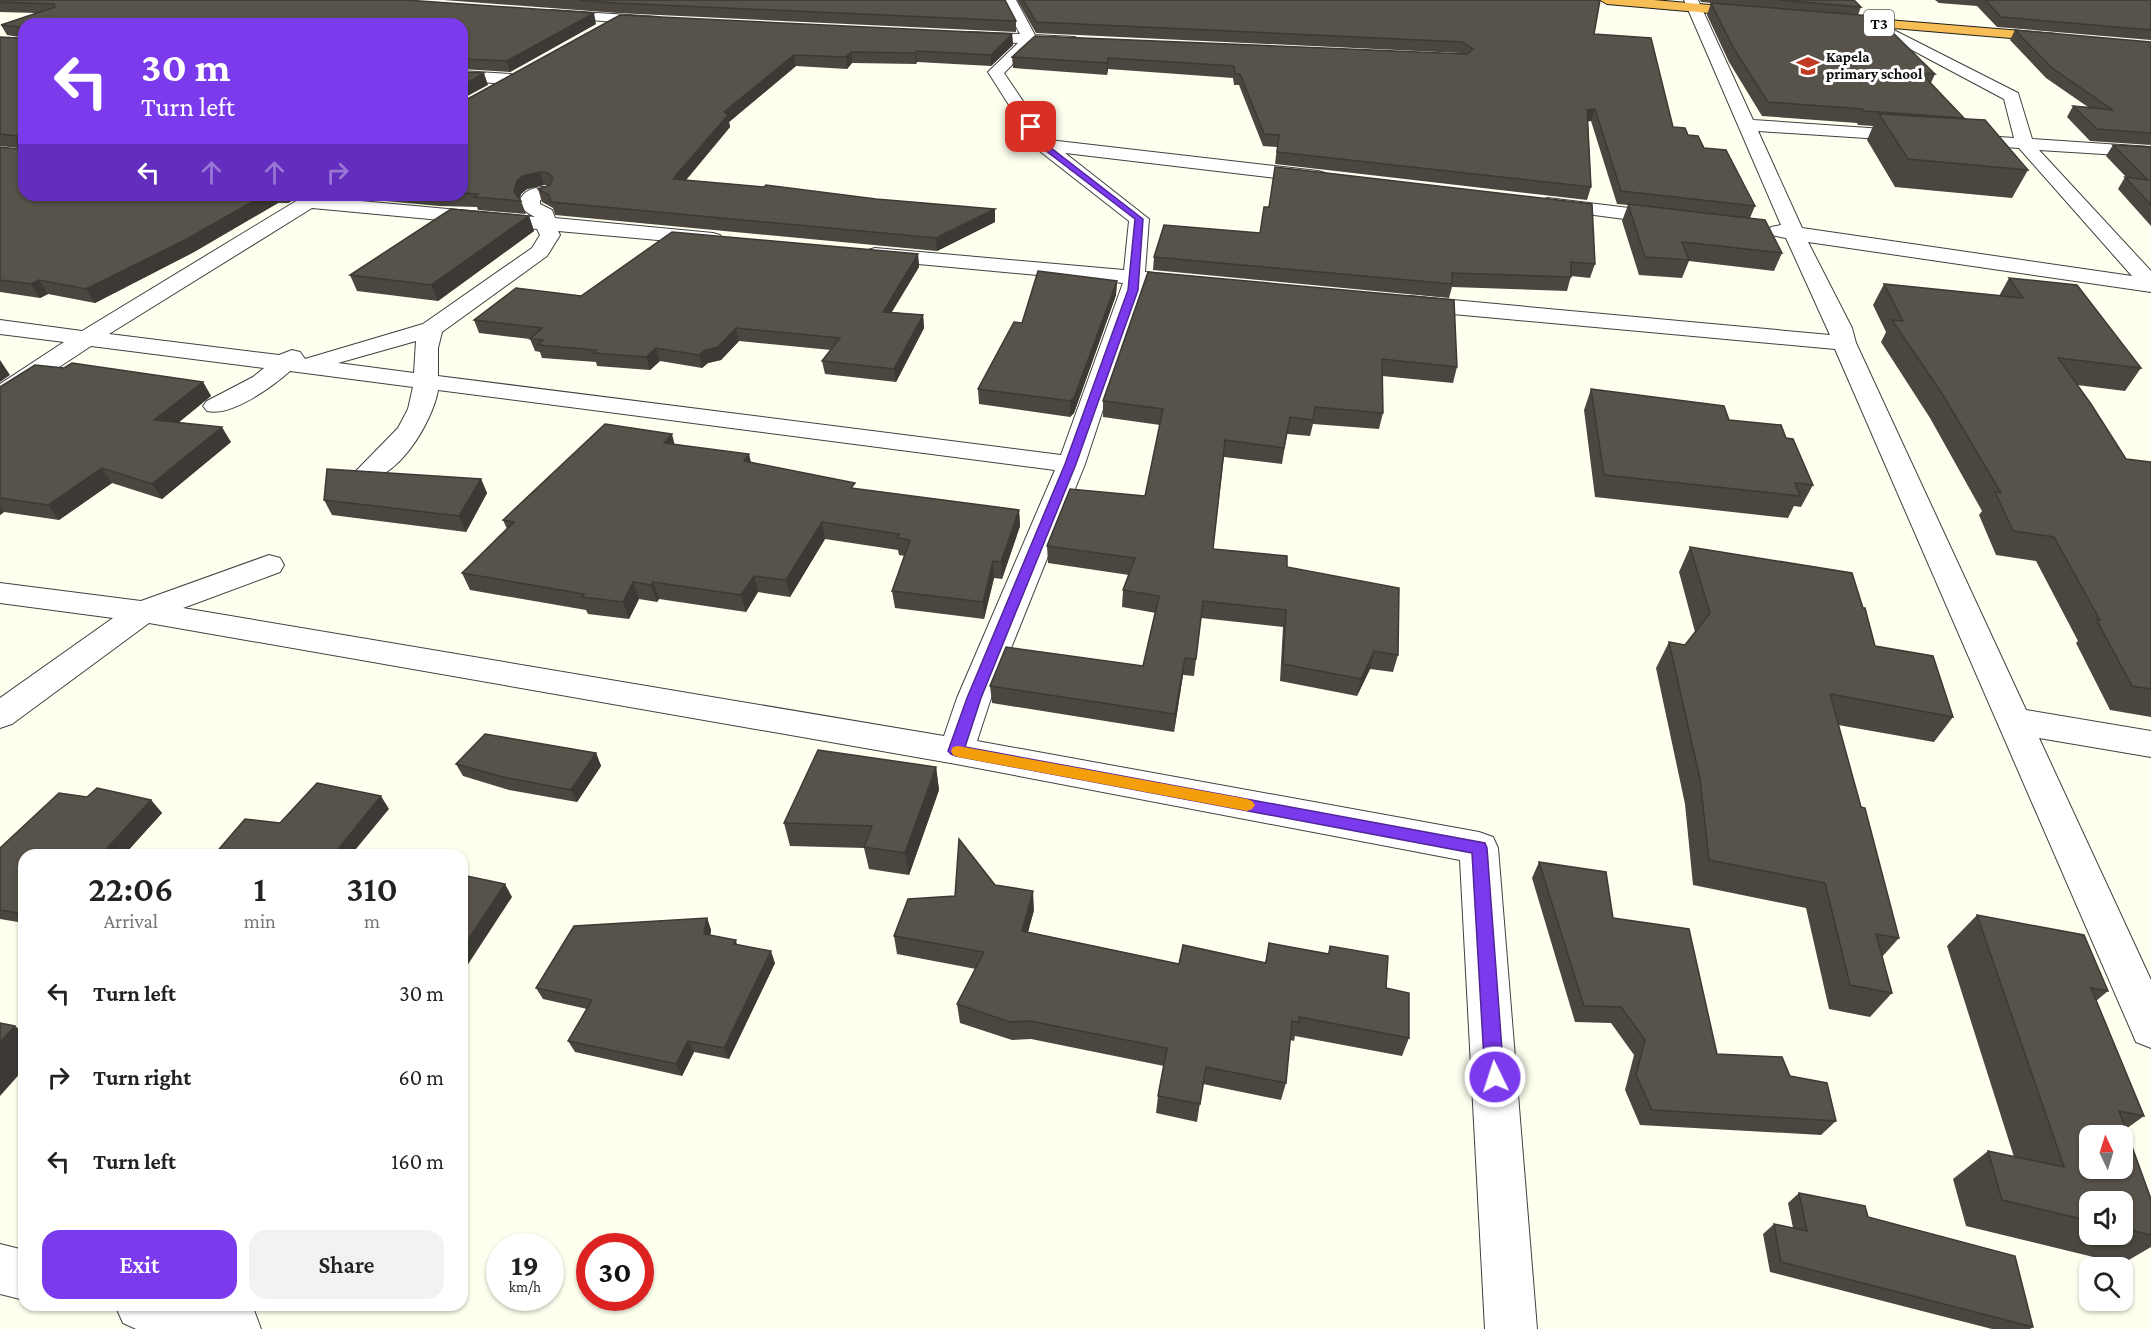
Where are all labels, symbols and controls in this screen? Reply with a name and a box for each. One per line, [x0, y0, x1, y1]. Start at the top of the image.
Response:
road number: T3 [1864, 10, 1894, 36]
icon: left [42, 42, 120, 120]
text: 30 m [141, 43, 231, 90]
place label: Kapela primary school [1826, 49, 1923, 82]
school or university icon: Kapela primary school [1795, 53, 1821, 79]
text: Turn left [141, 92, 235, 122]
pin [1005, 101, 1056, 152]
icon: arrive [1014, 110, 1047, 143]
icon: left [132, 156, 165, 189]
icon: ahead [195, 156, 228, 189]
icon: ahead [258, 156, 291, 189]
icon: right [321, 156, 354, 189]
text: 22:06 [88, 869, 173, 909]
text: 1 [253, 869, 266, 909]
text: 310 [346, 869, 398, 909]
text: Arrival [104, 910, 158, 932]
text: min [244, 910, 276, 932]
text: m [364, 910, 380, 932]
icon: left [42, 977, 75, 1010]
text: Turn left [93, 981, 176, 1006]
text: 30 m [399, 981, 444, 1006]
position arrow [1463, 1045, 1527, 1109]
icon: right [42, 1061, 75, 1094]
text: Turn right [93, 1065, 191, 1090]
text: 60 m [399, 1065, 444, 1090]
north arrow [2079, 1125, 2133, 1179]
map controls [2079, 1125, 2133, 1311]
icon: left [42, 1145, 75, 1178]
text: Turn left [93, 1149, 176, 1174]
text: 160 m [391, 1149, 444, 1174]
button: sound [2079, 1191, 2133, 1245]
button: Exit [42, 1230, 237, 1299]
button: Share [249, 1230, 444, 1299]
speed limit sign: 30 [576, 1233, 654, 1311]
text: 19 [511, 1248, 539, 1281]
button: search [2079, 1257, 2133, 1311]
text: km/h [509, 1279, 541, 1295]

